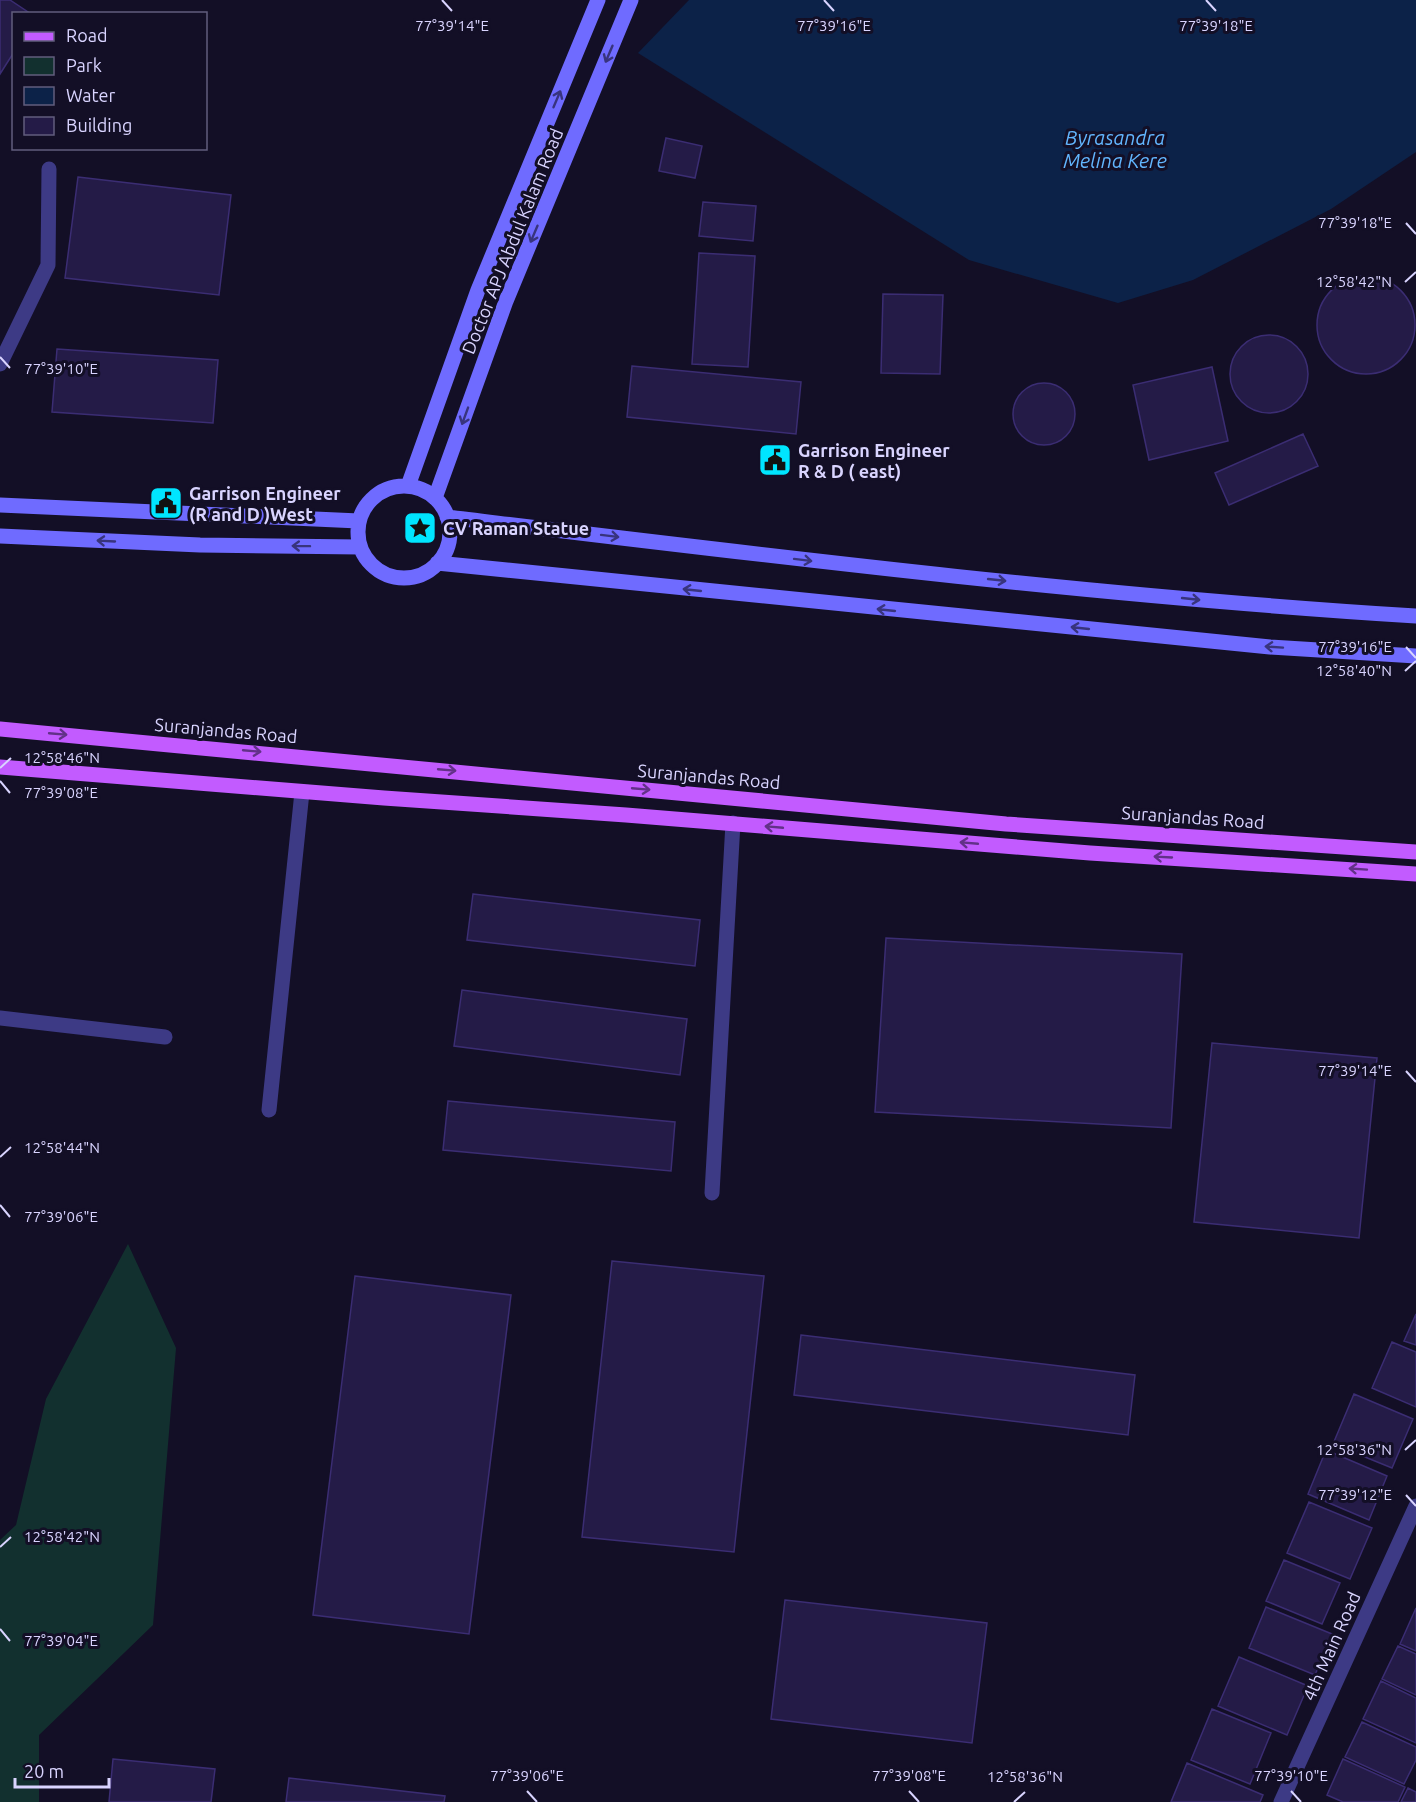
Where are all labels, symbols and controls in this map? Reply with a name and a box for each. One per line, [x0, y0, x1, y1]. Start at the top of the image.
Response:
legend [12, 12, 207, 150]
text: 77°39'14"E [415, 17, 489, 34]
text: 77°39'16"E [797, 17, 871, 34]
text: 77°39'18"E [1179, 17, 1253, 34]
text: Road [66, 25, 108, 45]
one-way arrow [602, 45, 613, 63]
text: Park [66, 55, 102, 75]
text: Water [66, 85, 116, 105]
one-way arrow [552, 90, 563, 108]
text: Building [66, 115, 132, 135]
street label: Doctor APJ Abdul Kalam Road [458, 125, 566, 357]
water label: Byrasandra Melina Kere [1063, 126, 1167, 172]
text: 77°39'18"E [1318, 214, 1392, 231]
one-way arrow [528, 224, 539, 243]
text: 12°58'42"N [1316, 273, 1392, 290]
text: 77°39'10"E [24, 360, 98, 377]
one-way arrow [458, 406, 469, 425]
place label: Garrison Engineer R & D ( east) [798, 440, 950, 482]
public building icon: Garrison Engineer R & D ( east) [757, 442, 793, 478]
place label: Garrison Engineer (R and D )West [189, 483, 341, 525]
public building icon: Garrison Engineer (R and D )West [148, 485, 184, 521]
place icon: CV Raman Statue [402, 510, 438, 546]
place label: CV Raman Statue [443, 518, 589, 538]
one-way arrow [599, 531, 619, 542]
one-way arrow [97, 535, 117, 546]
one-way arrow [292, 540, 312, 552]
one-way arrow [793, 555, 813, 566]
one-way arrow [987, 575, 1007, 586]
one-way arrow [682, 584, 702, 595]
one-way arrow [1181, 594, 1201, 605]
one-way arrow [876, 604, 896, 615]
one-way arrow [1070, 622, 1090, 633]
text: 77°39'16"E [1318, 638, 1392, 655]
one-way arrow [1264, 641, 1284, 652]
text: 12°58'40"N [1316, 662, 1392, 679]
street label: Suranjandas Road [154, 714, 298, 746]
one-way arrow [48, 729, 68, 740]
one-way arrow [242, 746, 262, 757]
text: 12°58'46"N [24, 749, 100, 766]
street label: Suranjandas Road [637, 760, 781, 792]
one-way arrow [436, 765, 456, 776]
text: 77°39'08"E [24, 784, 98, 801]
one-way arrow [630, 784, 650, 795]
street label: Suranjandas Road [1121, 802, 1265, 832]
one-way arrow [765, 821, 785, 832]
one-way arrow [959, 837, 979, 848]
one-way arrow [1154, 852, 1174, 863]
one-way arrow [1348, 863, 1368, 874]
text: 77°39'14"E [1318, 1062, 1392, 1079]
text: 12°58'44"N [24, 1139, 100, 1156]
text: 77°39'06"E [24, 1208, 98, 1225]
text: 12°58'36"N [1316, 1441, 1392, 1458]
text: 77°39'12"E [1318, 1486, 1392, 1503]
text: 12°58'42"N [24, 1528, 100, 1545]
street label: 4th Main Road [1298, 1589, 1364, 1703]
text: 77°39'04"E [24, 1632, 98, 1649]
scale bar [15, 1751, 110, 1789]
text: 20 m [24, 1761, 64, 1781]
text: 77°39'06"E [490, 1767, 564, 1784]
text: 77°39'08"E [872, 1767, 946, 1784]
text: 77°39'10"E [1254, 1767, 1328, 1784]
text: 12°58'36"N [987, 1768, 1063, 1785]

